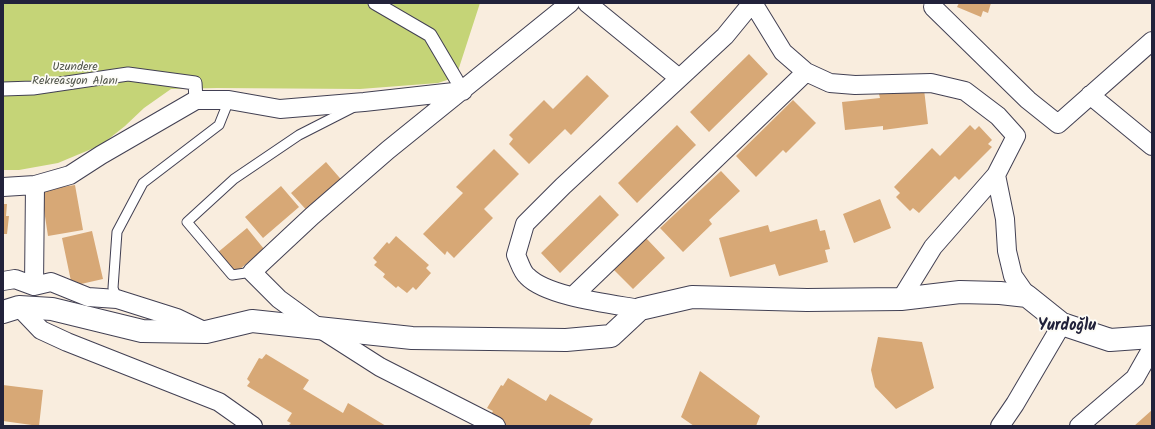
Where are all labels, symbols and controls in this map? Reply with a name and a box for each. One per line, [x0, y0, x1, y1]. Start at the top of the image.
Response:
park label: Uzundere Rekreasyon Alanı [32, 61, 118, 89]
district label: Yurdoğlu [1038, 317, 1096, 337]

